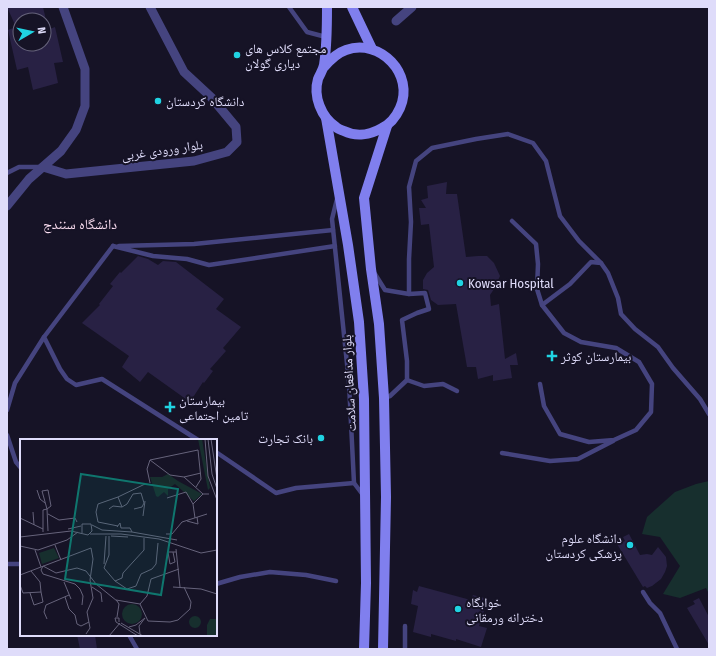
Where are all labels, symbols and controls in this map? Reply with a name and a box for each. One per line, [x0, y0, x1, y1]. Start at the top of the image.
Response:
north arrow [12, 12, 52, 52]
text: N [34, 26, 48, 35]
place label: مجتمع کلاس های دیاری گولان [245, 41, 326, 72]
marker: مجتمع کلاس های دیاری گولان [232, 50, 242, 60]
place label: دانشگاه کردستان [166, 94, 244, 110]
marker: دانشگاه کردستان [153, 96, 163, 106]
street label: بلوار ورودی غربی [120, 137, 204, 164]
district label: دانشگاه سنندج [43, 216, 117, 234]
place label: Kowsar Hospital [468, 276, 554, 291]
marker: Kowsar Hospital [455, 278, 465, 288]
street label: بلوار مدافعان سلامت [339, 334, 360, 432]
place label: بیمارستان کوثر [560, 349, 631, 365]
marker: بیمارستان کوثر [546, 350, 558, 362]
place label: بیمارستان تامین اجتماعی [179, 393, 248, 424]
marker: بیمارستان تامین اجتماعی [164, 401, 176, 413]
place label: بانک تجارت [258, 431, 313, 447]
marker: بانک تجارت [316, 433, 326, 443]
inset map [20, 439, 217, 636]
place label: دانشگاه علوم پزشکی کردستان [546, 531, 622, 562]
marker: دانشگاه علوم پزشکی کردستان [625, 540, 635, 550]
place label: خوابگاه دخترانه ورمقانی [466, 595, 543, 626]
marker: خوابگاه دخترانه ورمقانی [453, 604, 463, 614]

